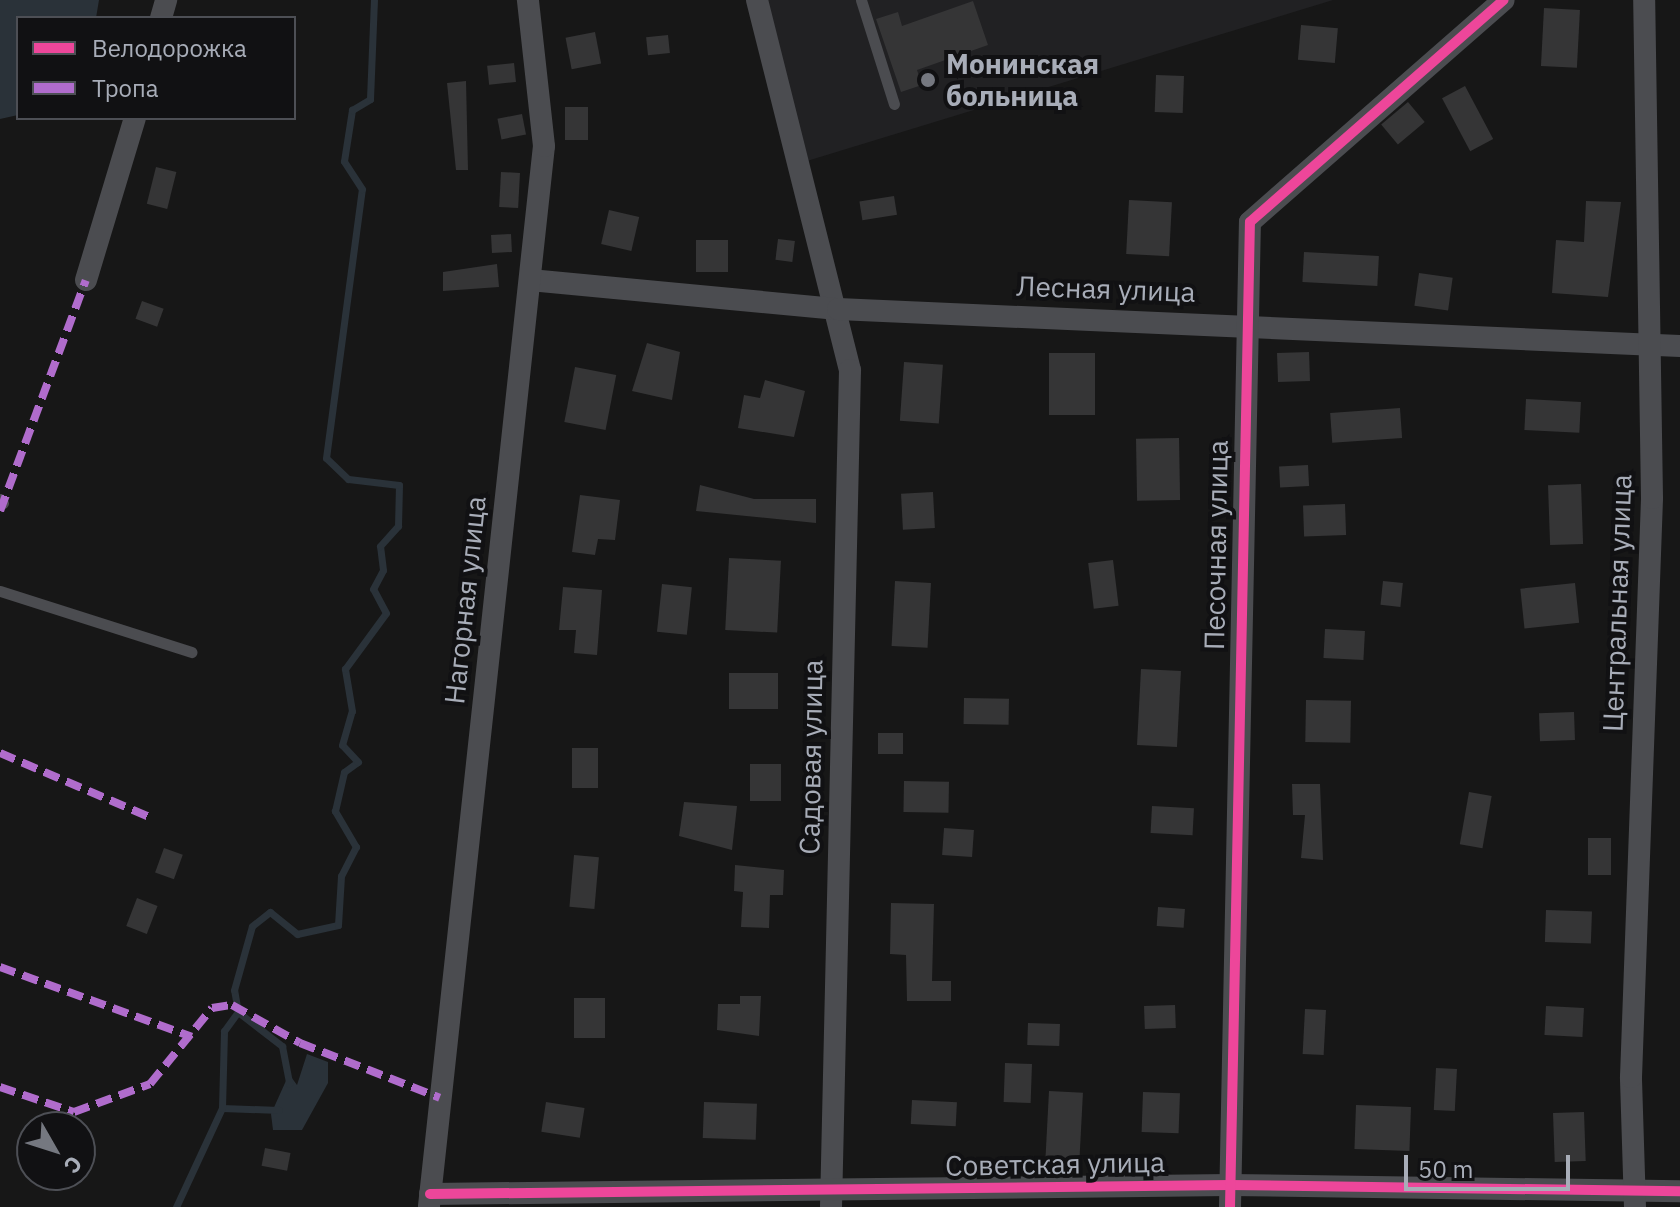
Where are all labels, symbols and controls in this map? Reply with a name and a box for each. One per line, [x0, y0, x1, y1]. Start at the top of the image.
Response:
legend [16, 16, 296, 120]
text: Велодорожка [92, 32, 247, 64]
place label: Монинская больница [946, 47, 1099, 113]
marker: Монинская больница [917, 69, 939, 91]
text: Тропа [92, 72, 159, 104]
street label: Лесная улица [1016, 269, 1196, 309]
street label: Песочная улица [1197, 440, 1235, 650]
street label: Центральная улица [1596, 474, 1638, 732]
street label: Нагорная улица [437, 494, 493, 706]
street label: Садовая улица [793, 659, 829, 855]
north arrow [16, 1111, 96, 1191]
scale bar [1408, 1139, 1574, 1189]
street label: Советская улица [945, 1145, 1165, 1183]
text: С [58, 1150, 89, 1180]
text: 50 m [1418, 1153, 1473, 1185]

